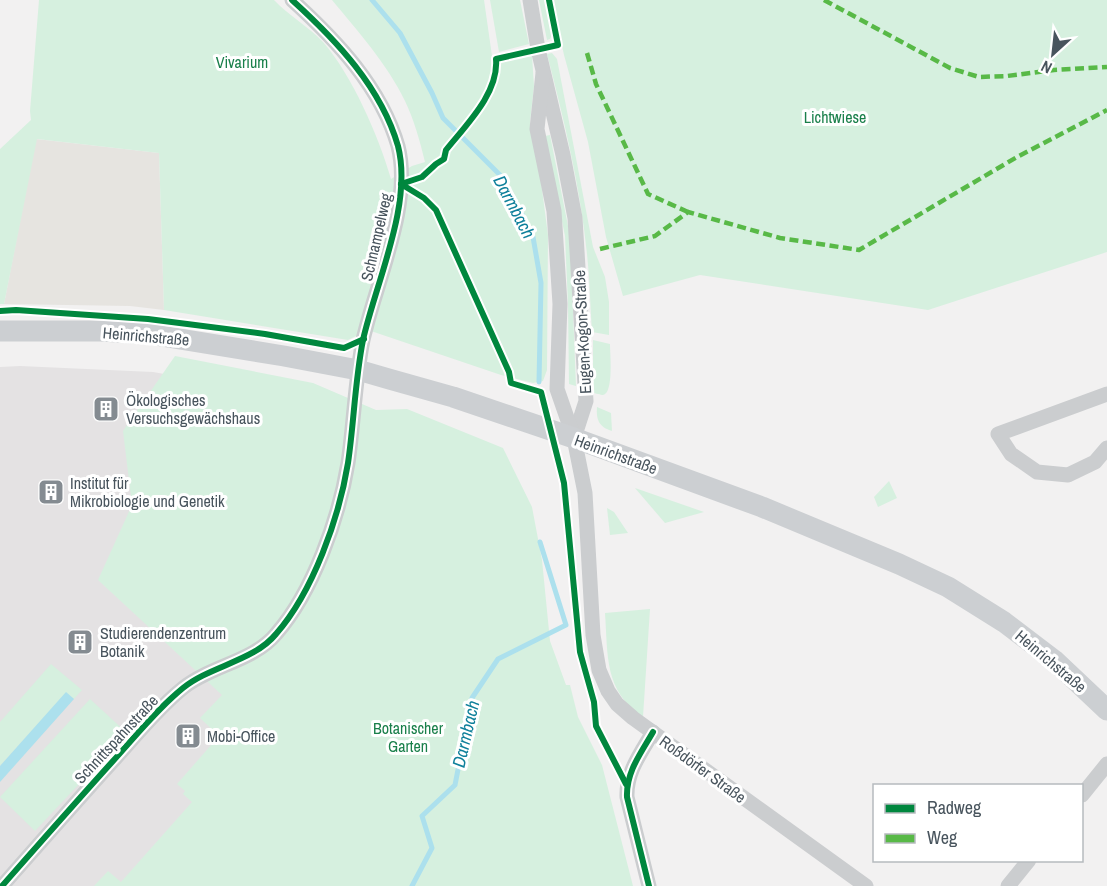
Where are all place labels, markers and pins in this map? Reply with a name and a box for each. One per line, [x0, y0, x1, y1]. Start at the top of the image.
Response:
place label: Ökologisches Versuchsgewächshaus [126, 389, 260, 429]
building icon: Ökologisches Versuchsgewächshaus [91, 394, 121, 424]
place label: Institut für Mikrobiologie und Genetik [70, 472, 225, 512]
building icon: Institut für Mikrobiologie und Genetik [36, 477, 66, 507]
place label: Studierendenzentrum Botanik [100, 622, 226, 662]
building icon: Studierendenzentrum Botanik [65, 627, 95, 657]
building icon: Mobi-Office [173, 721, 203, 751]
place label: Mobi-Office [207, 725, 275, 747]

